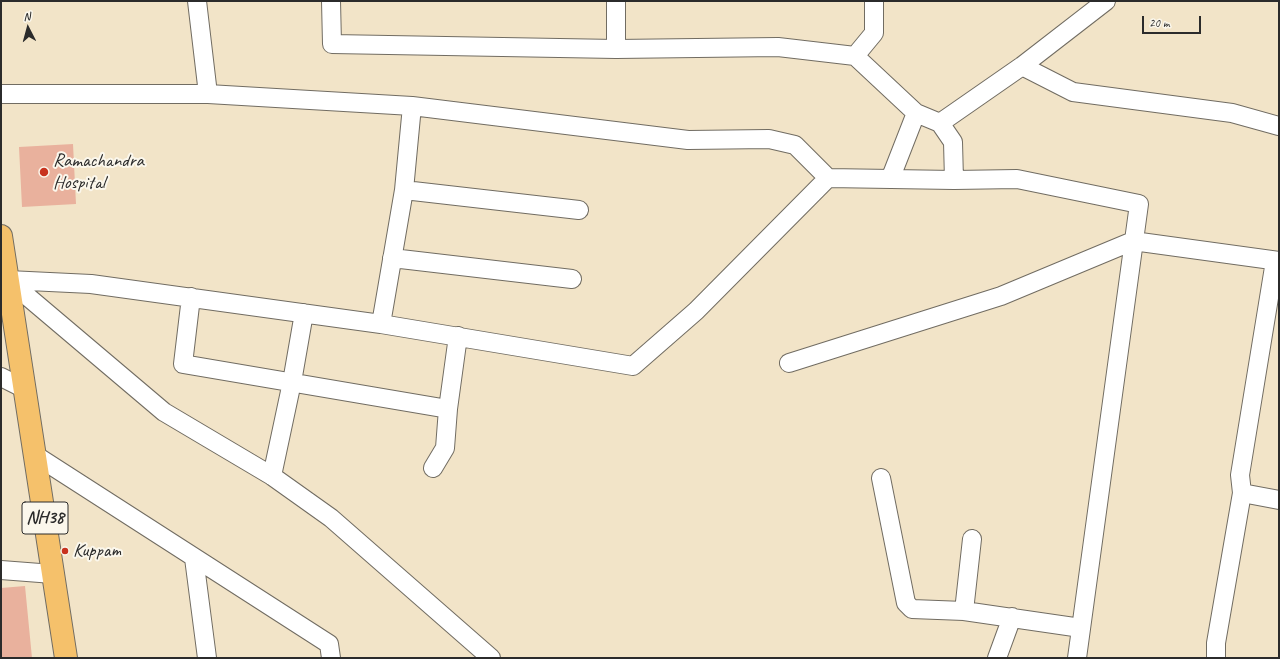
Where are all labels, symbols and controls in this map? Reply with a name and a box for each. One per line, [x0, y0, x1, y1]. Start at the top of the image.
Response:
north arrow [8, 8, 48, 48]
scale bar [1144, 8, 1203, 34]
text: N [23, 9, 31, 23]
text: 20 m [1149, 15, 1169, 31]
place label: Ramachandra Hospital [53, 150, 144, 194]
marker: Ramachandra Hospital [38, 166, 50, 178]
road number: NH38 [22, 502, 68, 534]
place label: Kuppam [73, 540, 121, 562]
marker: Kuppam [60, 546, 70, 556]

